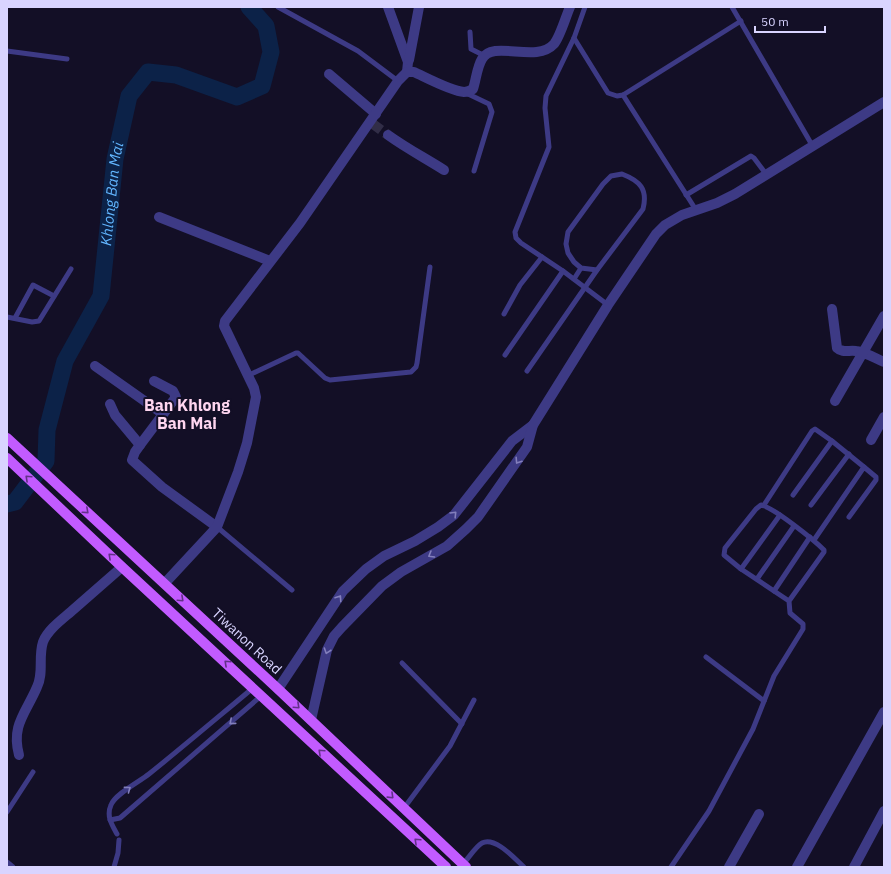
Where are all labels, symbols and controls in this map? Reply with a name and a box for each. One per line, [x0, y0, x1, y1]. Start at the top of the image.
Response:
scale bar [755, 8, 825, 34]
text: 50 m [761, 14, 789, 29]
water label: Khlong Ban Mai [96, 140, 128, 247]
district label: Ban Khlong Ban Mai [144, 395, 230, 433]
one-way arrow [515, 457, 523, 464]
one-way arrow [25, 475, 33, 483]
one-way arrow [81, 506, 88, 513]
one-way arrow [449, 511, 456, 519]
one-way arrow [428, 550, 435, 557]
one-way arrow [108, 553, 116, 561]
one-way arrow [176, 594, 184, 601]
one-way arrow [334, 595, 342, 602]
street label: Tiwanon Road [208, 604, 286, 678]
one-way arrow [323, 648, 332, 655]
one-way arrow [224, 661, 231, 668]
one-way arrow [292, 702, 300, 709]
one-way arrow [229, 717, 237, 724]
one-way arrow [318, 750, 326, 757]
one-way arrow [123, 787, 130, 794]
one-way arrow [386, 791, 394, 799]
one-way arrow [414, 838, 422, 845]

